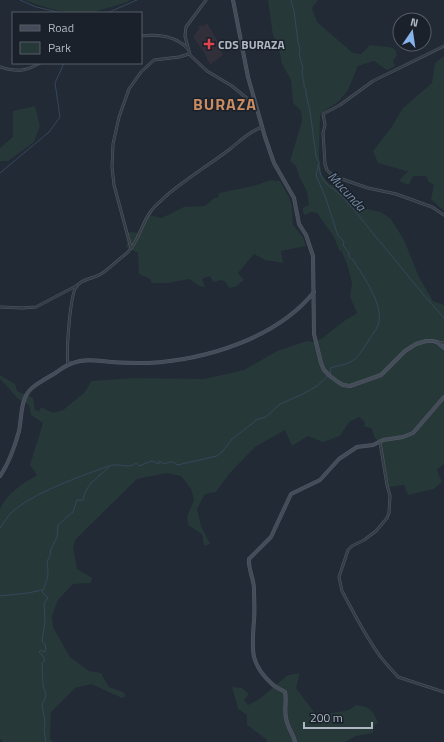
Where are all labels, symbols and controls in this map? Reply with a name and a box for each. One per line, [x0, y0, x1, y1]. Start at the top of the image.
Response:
legend [12, 12, 142, 64]
north arrow [392, 12, 432, 52]
text: N [409, 14, 420, 31]
text: Road [48, 18, 74, 37]
place label: CDS BURAZA [218, 35, 285, 54]
text: Park [48, 38, 71, 57]
marker: CDS BURAZA [203, 38, 215, 50]
district label: BURAZA [193, 92, 257, 116]
water label: Mucunda [323, 167, 372, 216]
scale bar [304, 704, 372, 730]
text: 200 m [310, 708, 343, 727]

